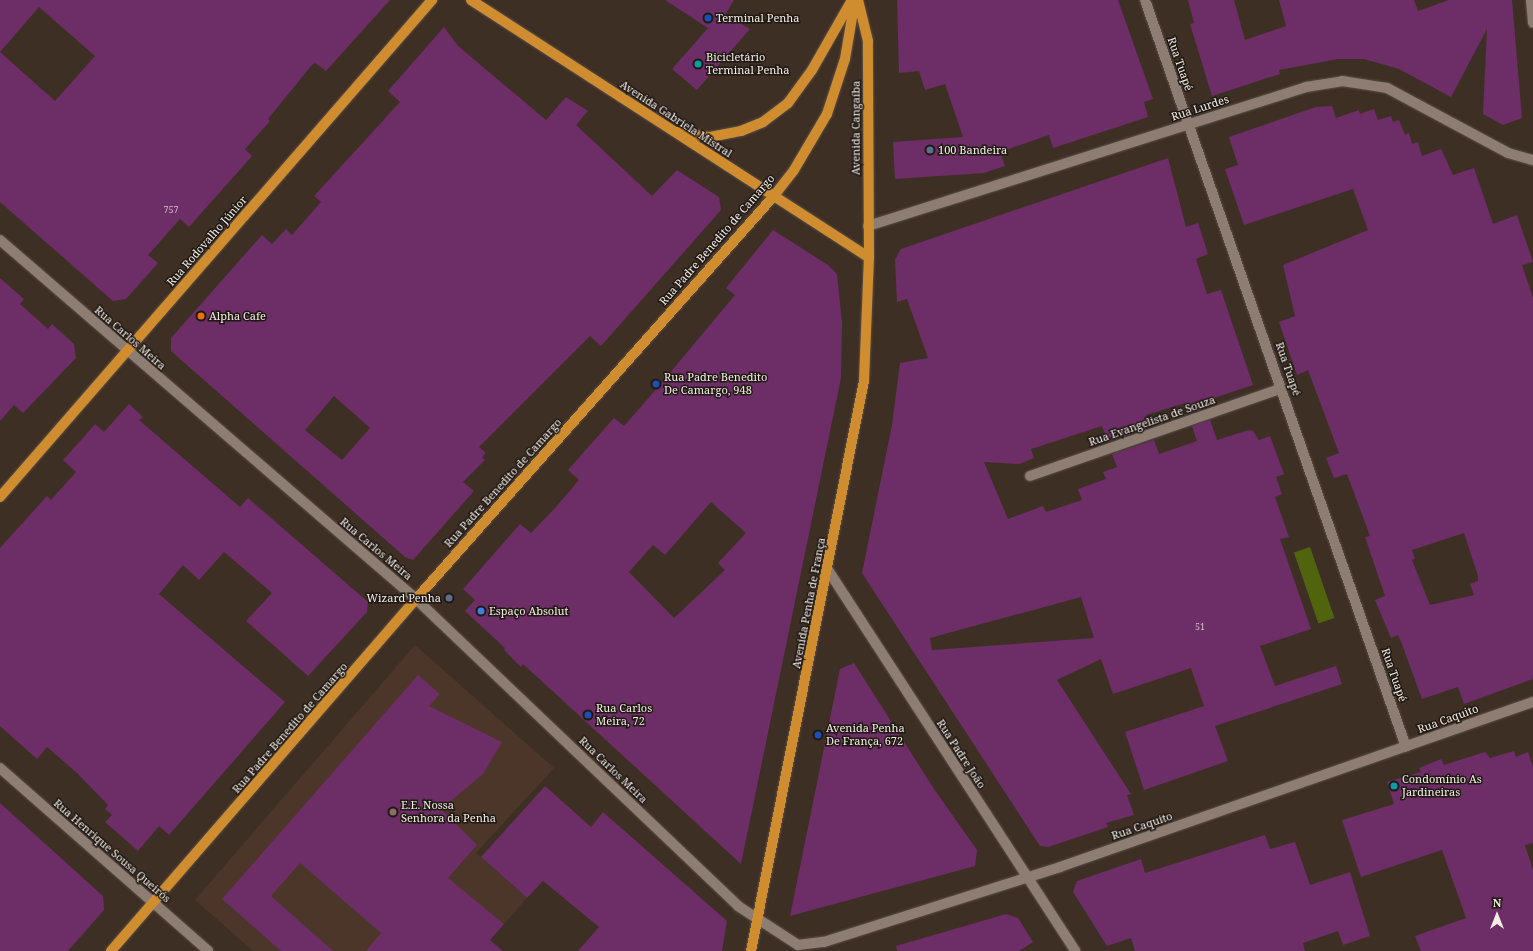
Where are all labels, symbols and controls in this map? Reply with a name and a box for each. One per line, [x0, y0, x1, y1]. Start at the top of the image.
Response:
place label: Terminal Penha [716, 11, 800, 25]
marker: Terminal Penha [703, 13, 713, 23]
street label: Rua Tuapé [1165, 35, 1195, 93]
place label: Bicicletário Terminal Penha [706, 51, 790, 77]
marker: Bicicletário Terminal Penha [693, 59, 703, 69]
street label: Avenida Gabriela Mistral [618, 78, 734, 160]
street label: Avenida Cangaíba [849, 81, 863, 175]
street label: Rua Lurdes [1169, 92, 1231, 124]
place label: 100 Bandeira [938, 143, 1007, 157]
marker: 100 Bandeira [925, 145, 935, 155]
street label: Rua Padre Benedito de Camargo [657, 172, 777, 308]
street label: Rua Rodovalho Júnior [164, 193, 250, 289]
house number: 757 [163, 205, 179, 215]
street label: Rua Carlos Meira [92, 304, 168, 372]
place label: Alpha Cafe [209, 309, 266, 323]
marker: Alpha Cafe [196, 311, 206, 321]
street label: Rua Tuapé [1273, 340, 1303, 398]
place label: Rua Padre Benedito De Camargo, 948 [664, 371, 767, 397]
marker: Rua Padre Benedito De Camargo, 948 [651, 379, 661, 389]
street label: Rua Evangelista de Souza [1087, 393, 1217, 449]
street label: Rua Padre Benedito de Camargo [442, 416, 564, 550]
street label: Rua Carlos Meira [337, 515, 415, 583]
street label: Avenida Penha de França [790, 536, 828, 670]
place label: Wizard Penha [367, 591, 441, 605]
marker: Wizard Penha [444, 593, 454, 603]
place label: Espaço Absolut [489, 604, 568, 618]
marker: Espaço Absolut [476, 606, 486, 616]
house number: 51 [1195, 622, 1205, 632]
street label: Rua Tuapé [1379, 646, 1409, 704]
street label: Rua Padre Benedito de Camargo [230, 660, 350, 796]
place label: Rua Carlos Meira, 72 [596, 702, 652, 728]
street label: Rua Caquito [1416, 702, 1480, 736]
marker: Rua Carlos Meira, 72 [583, 710, 593, 720]
street label: Rua Padre João [934, 717, 988, 791]
place label: Avenida Penha De França, 672 [826, 722, 905, 748]
marker: Avenida Penha De França, 672 [813, 730, 823, 740]
street label: Rua Carlos Meira [576, 734, 650, 806]
place label: Condomínio As Jardineiras [1402, 773, 1482, 799]
marker: Condomínio As Jardineiras [1389, 781, 1399, 791]
street label: Rua Henrique Sousa Queirós [51, 797, 173, 905]
place label: E.E. Nossa Senhora da Penha [401, 799, 496, 825]
marker: E.E. Nossa Senhora da Penha [388, 807, 398, 817]
street label: Rua Caquito [1110, 809, 1174, 843]
north arrow [1477, 895, 1517, 935]
text: N [1493, 895, 1501, 910]

